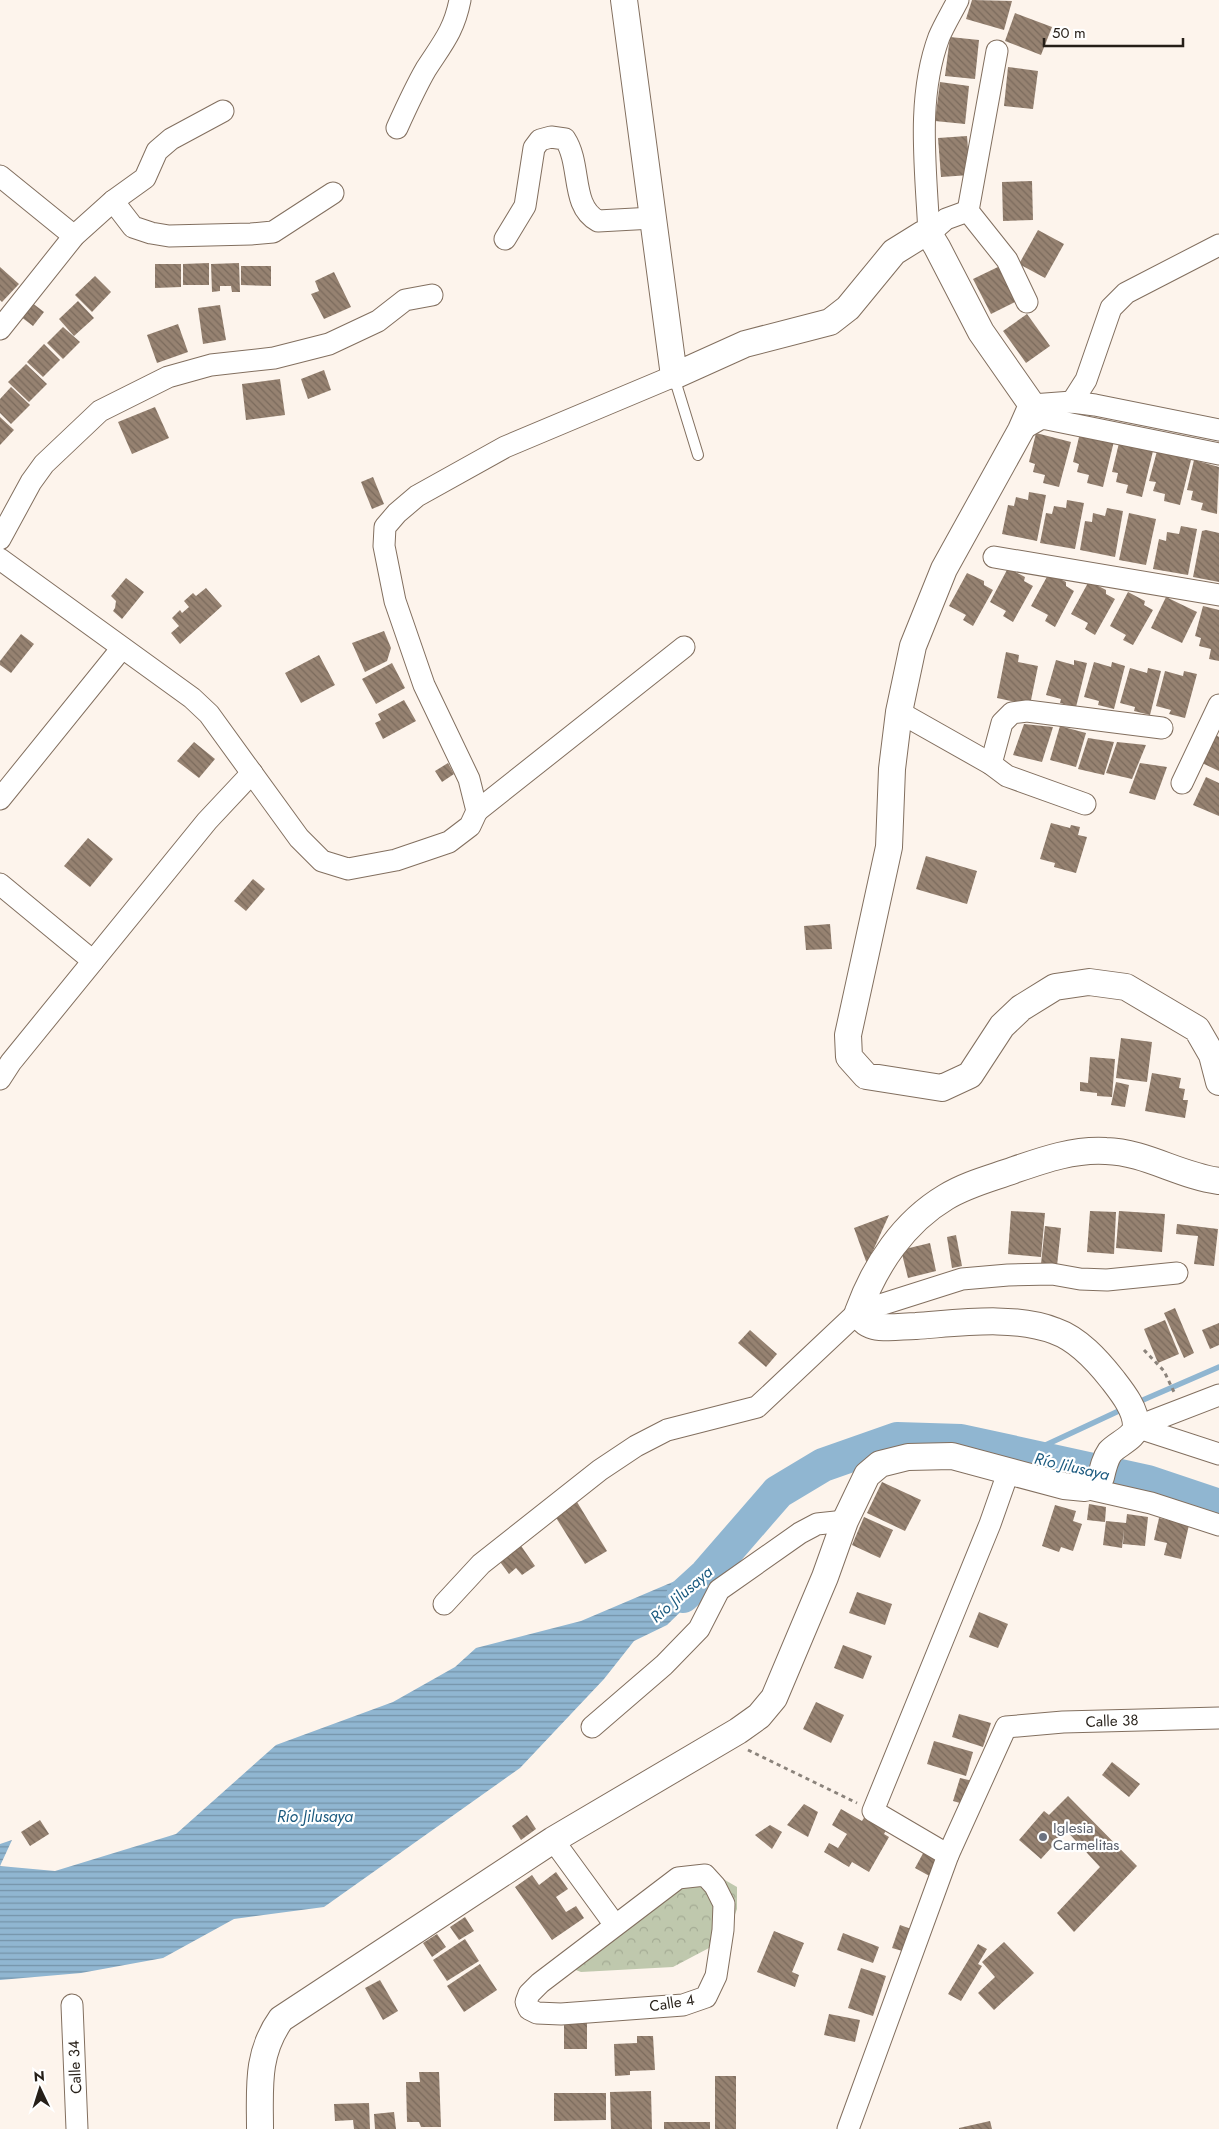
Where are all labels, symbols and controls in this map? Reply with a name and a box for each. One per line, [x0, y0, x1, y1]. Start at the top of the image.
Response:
scale bar [1044, 15, 1183, 47]
text: 50 m [1052, 22, 1086, 44]
water label: Río Jilusaya [1032, 1447, 1112, 1486]
water label: Río Jilusaya [645, 1561, 718, 1628]
street label: Calle 38 [1085, 1709, 1139, 1733]
water label: Río Jilusaya [277, 1805, 353, 1828]
place label: Iglesia Carmelitas [1053, 1817, 1119, 1856]
marker: Iglesia Carmelitas [1037, 1831, 1049, 1843]
street label: Calle 4 [648, 1989, 696, 2017]
street label: Calle 34 [63, 2039, 87, 2094]
north arrow [15, 2064, 65, 2114]
text: N [33, 2066, 45, 2086]

